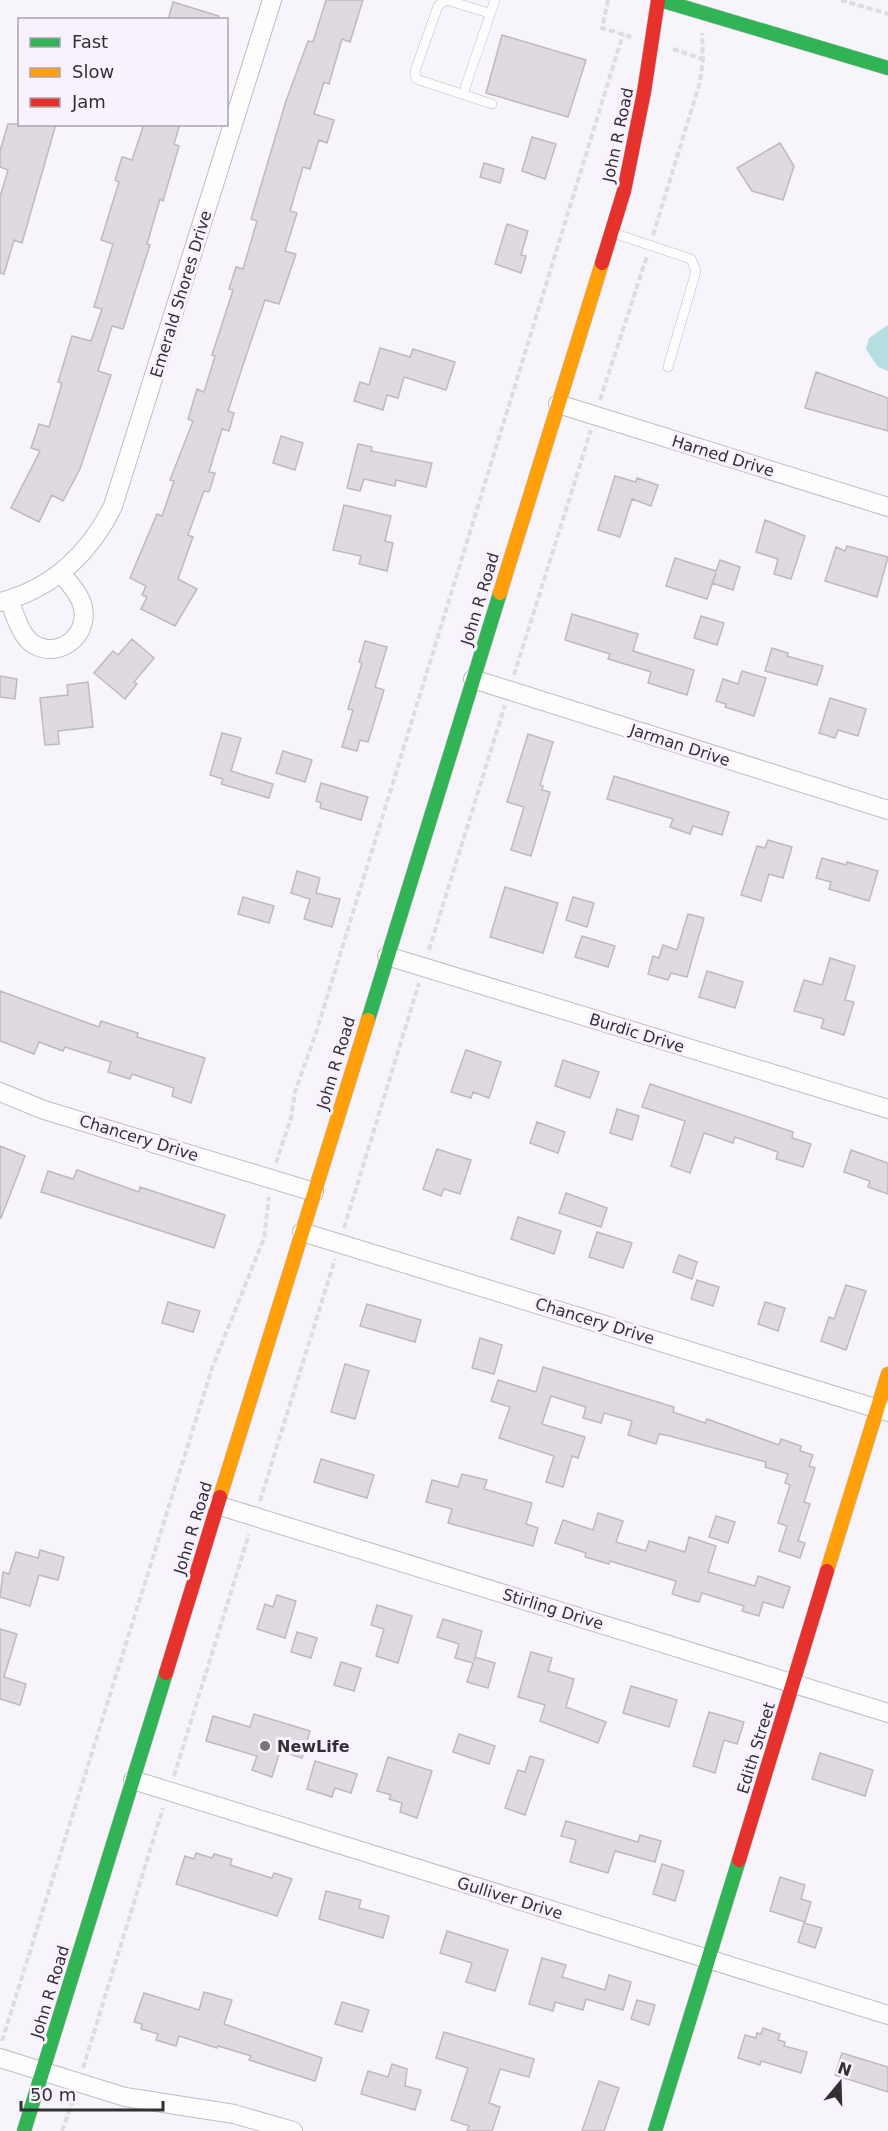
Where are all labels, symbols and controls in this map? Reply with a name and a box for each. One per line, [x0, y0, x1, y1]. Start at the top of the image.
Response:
legend [18, 18, 228, 126]
text: Fast [72, 31, 108, 52]
text: Slow [72, 61, 114, 82]
street label: John R Road [598, 86, 637, 185]
text: Jam [71, 91, 106, 112]
street label: Emerald Shores Drive [147, 208, 215, 380]
street label: Harned Drive [670, 431, 776, 481]
street label: John R Road [457, 550, 503, 649]
street label: Jarman Drive [627, 720, 732, 770]
street label: Burdic Drive [587, 1010, 687, 1056]
street label: John R Road [313, 1014, 359, 1113]
street label: Chancery Drive [77, 1111, 201, 1165]
street label: Chancery Drive [533, 1294, 657, 1348]
street label: John R Road [170, 1479, 216, 1578]
street label: Stirling Drive [500, 1585, 606, 1633]
street label: Edith Street [733, 1700, 779, 1796]
place label: NewLife [277, 1737, 350, 1756]
marker: NewLife [258, 1739, 272, 1753]
street label: Gulliver Drive [455, 1873, 565, 1923]
street label: John R Road [27, 1943, 73, 2042]
north arrow [810, 2053, 870, 2113]
text: N [835, 2058, 854, 2080]
scale bar [21, 2074, 164, 2112]
text: 50 m [30, 2084, 76, 2105]

